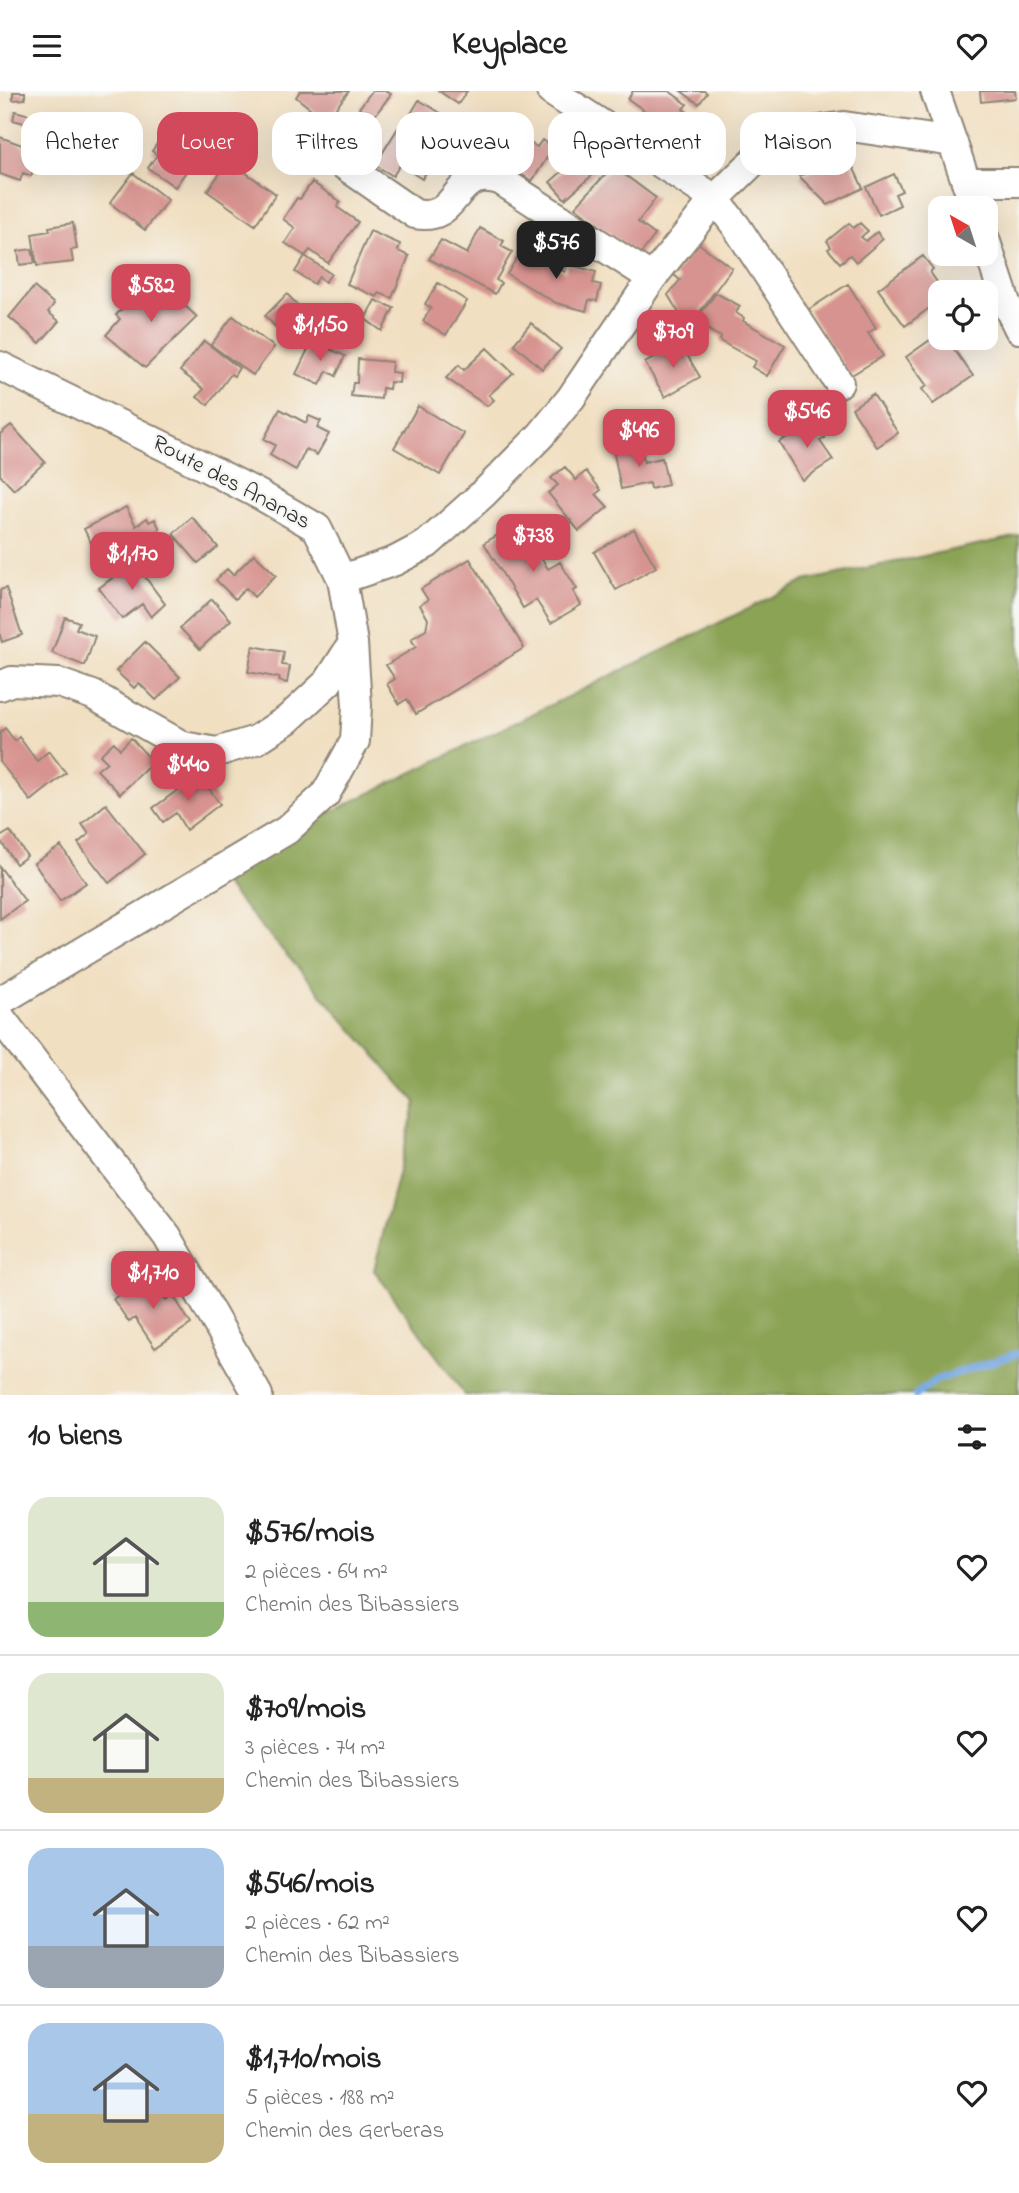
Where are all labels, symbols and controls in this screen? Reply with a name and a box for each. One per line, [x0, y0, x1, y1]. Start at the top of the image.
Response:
text: Keyplace [452, 22, 567, 69]
icon: menu [28, 27, 66, 65]
icon: heart [953, 27, 991, 65]
chip: Acheter [21, 112, 143, 175]
chip: Louer [157, 112, 258, 175]
chip: Filtres [272, 112, 382, 175]
chip: Nouveau [396, 112, 534, 175]
chip: Appartement [548, 112, 726, 175]
chip: Maison [740, 112, 856, 175]
north arrow [928, 196, 998, 266]
map controls [928, 196, 998, 350]
pin: $576 [515, 221, 597, 281]
text: $576 [533, 227, 579, 260]
pin: $582 [110, 265, 192, 324]
text: $582 [127, 270, 175, 303]
button: locate [928, 280, 998, 350]
pin: $1,150 [263, 303, 377, 363]
text: $1,150 [292, 309, 348, 342]
pin: $709 [632, 310, 714, 370]
text: $709 [653, 316, 693, 349]
pin: $546 [766, 391, 848, 450]
text: $546 [784, 396, 830, 429]
pin: $496 [598, 409, 680, 469]
text: $496 [619, 415, 659, 448]
street label: Route des Ananas [146, 427, 316, 539]
pin: $738 [492, 515, 574, 574]
text: $738 [512, 520, 554, 553]
pin: $1,170 [75, 533, 189, 592]
text: $1,170 [106, 538, 158, 571]
pin: $440 [147, 743, 229, 803]
text: $440 [167, 749, 209, 782]
pin: $1,710 [96, 1251, 210, 1311]
text: $1,710 [127, 1257, 179, 1290]
text: 10 biens [28, 1415, 123, 1459]
icon: filters [953, 1418, 991, 1456]
text: $576/mois [245, 1512, 375, 1556]
icon: home [84, 1525, 168, 1609]
icon: heart [953, 1548, 991, 1586]
text: 2 pièces · 64 m² [245, 1556, 388, 1589]
text: Chemin des Bibassiers [245, 1589, 460, 1622]
text: $709/mois [245, 1688, 366, 1732]
icon: home [84, 1701, 168, 1785]
icon: heart [953, 1724, 991, 1762]
text: 3 pièces · 74 m² [245, 1732, 385, 1765]
text: Chemin des Bibassiers [245, 1765, 460, 1798]
text: $546/mois [245, 1863, 375, 1907]
icon: home [84, 1876, 168, 1960]
icon: heart [953, 1899, 991, 1937]
text: 2 pièces · 62 m² [245, 1907, 390, 1940]
text: Chemin des Bibassiers [245, 1940, 460, 1973]
text: $1,710/mois [245, 2038, 382, 2082]
icon: home [84, 2051, 168, 2135]
icon: heart [953, 2074, 991, 2112]
text: 5 pièces · 188 m² [245, 2082, 394, 2115]
text: Chemin des Gerberas [245, 2115, 444, 2148]

